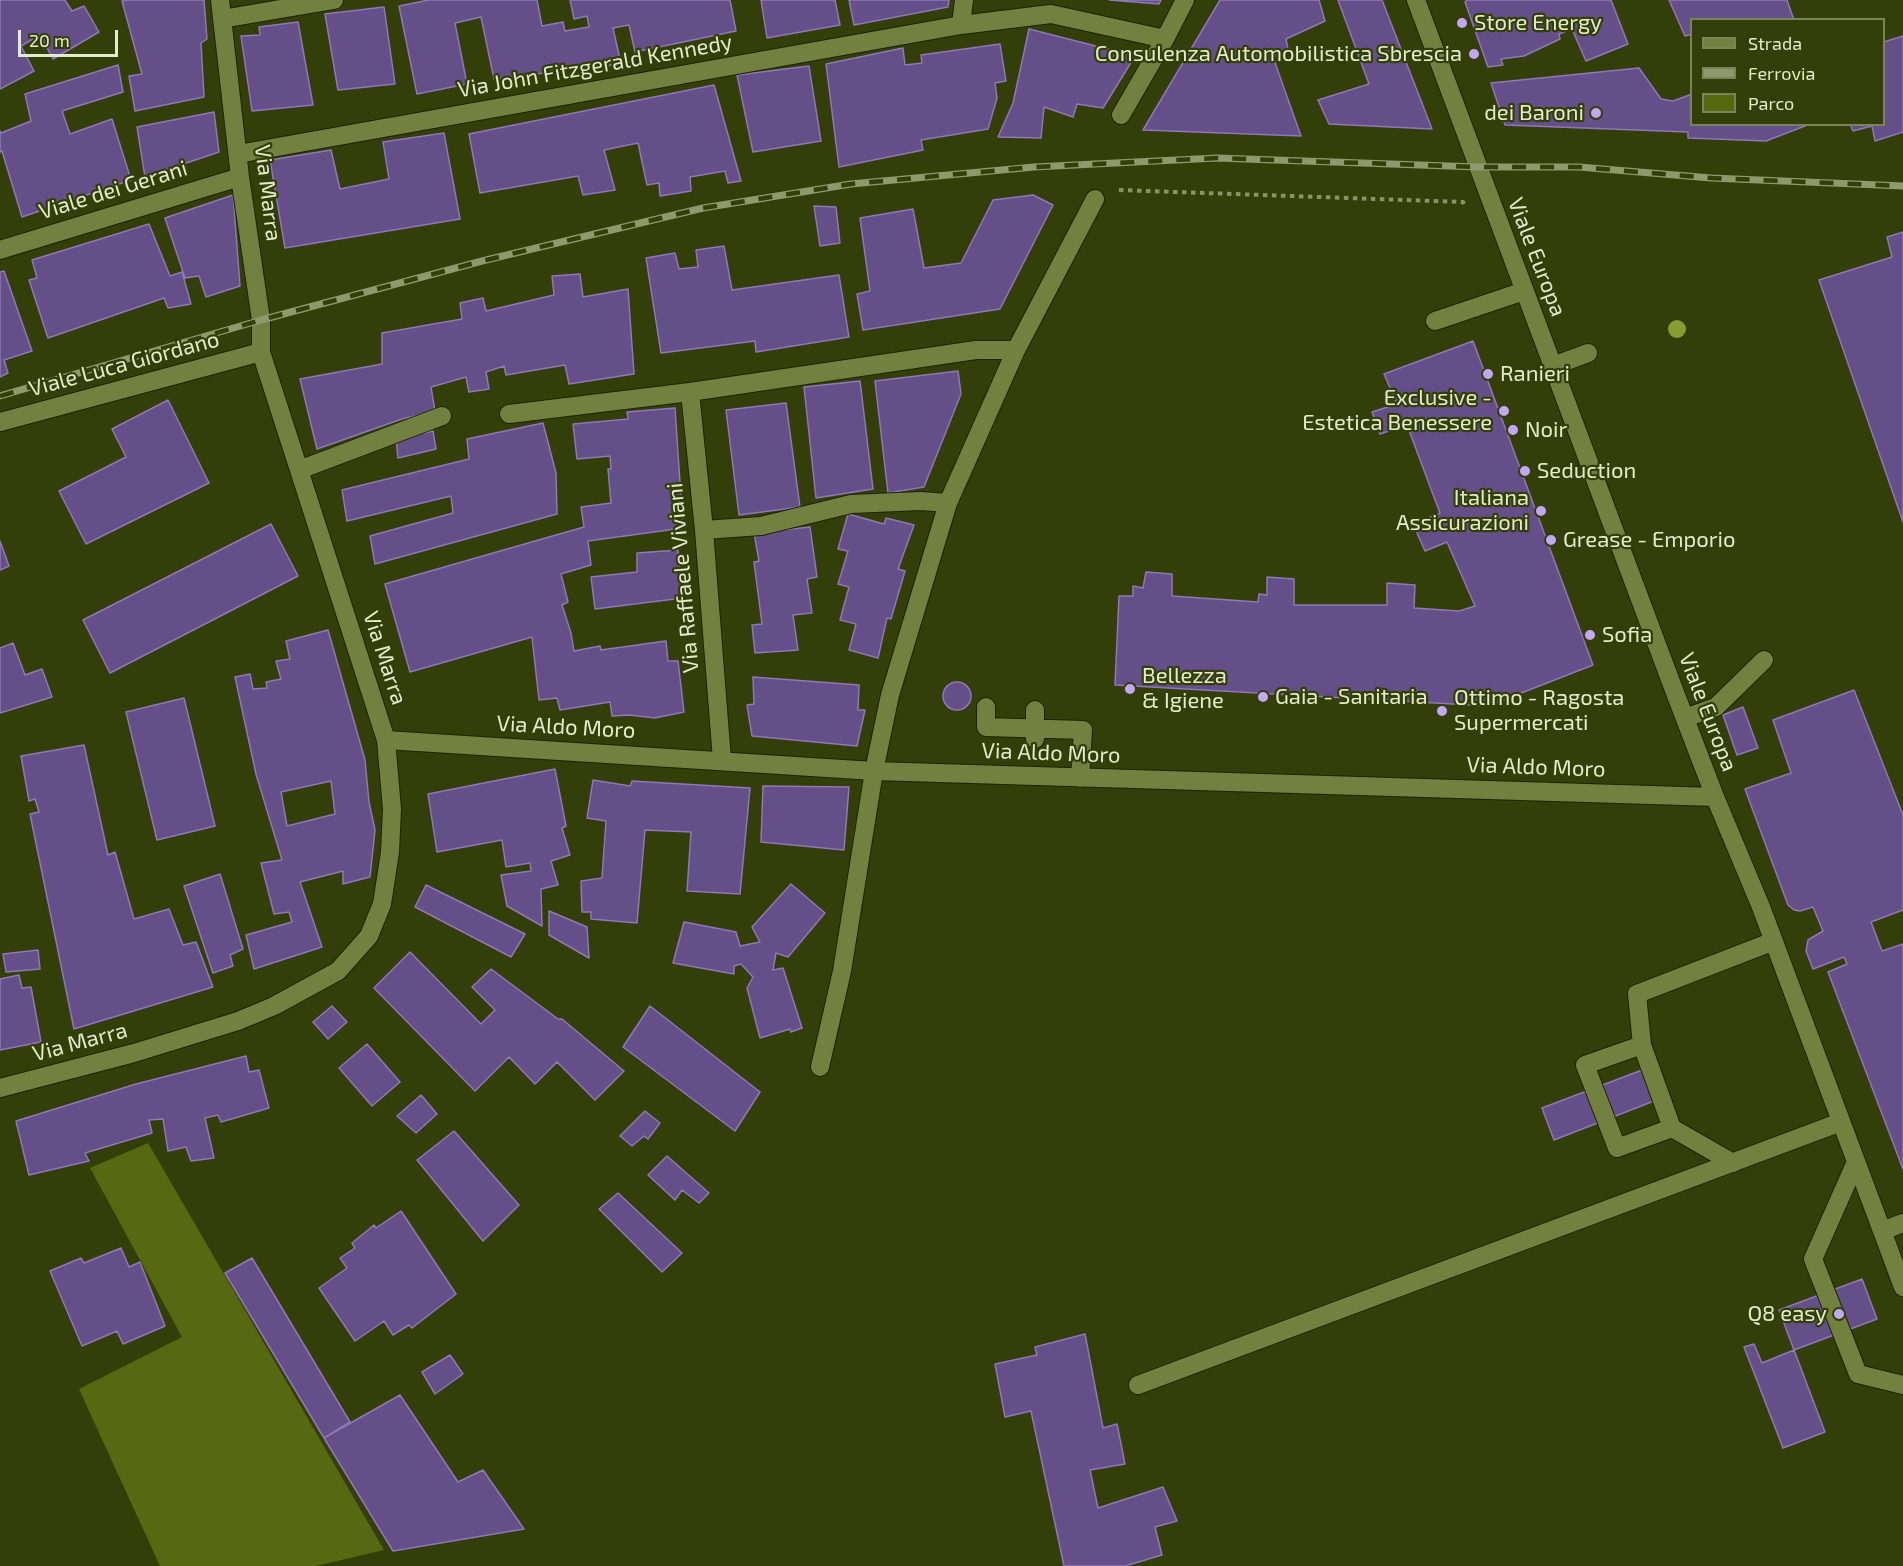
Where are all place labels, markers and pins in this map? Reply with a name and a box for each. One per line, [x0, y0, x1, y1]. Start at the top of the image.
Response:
place label: Store Energy [1474, 10, 1602, 36]
marker: Store Energy [1455, 16, 1469, 30]
place label: Consulenza Automobilistica Sbrescia [1095, 41, 1462, 67]
marker: Consulenza Automobilistica Sbrescia [1467, 47, 1481, 61]
place label: dei Baroni [1484, 100, 1584, 126]
marker: dei Baroni [1589, 106, 1603, 120]
place label: Ranieri [1500, 361, 1570, 387]
marker: Ranieri [1481, 367, 1495, 381]
place label: Exclusive - Estetica Benessere [1302, 385, 1492, 436]
marker: Exclusive - Estetica Benessere [1497, 404, 1511, 418]
place label: Noir [1525, 417, 1567, 443]
marker: Noir [1506, 423, 1520, 437]
place label: Seduction [1537, 458, 1636, 484]
marker: Seduction [1518, 464, 1532, 478]
place label: Italiana Assicurazioni [1396, 485, 1529, 536]
marker: Italiana Assicurazioni [1534, 504, 1548, 518]
place label: Grease - Emporio [1563, 527, 1736, 553]
marker: Grease - Emporio [1544, 533, 1558, 547]
place label: Sofia [1602, 622, 1652, 648]
marker: Sofia [1583, 628, 1597, 642]
place label: Bellezza & Igiene [1142, 663, 1227, 714]
marker: Bellezza & Igiene [1123, 682, 1137, 696]
place label: Gaia - Sanitaria [1275, 684, 1428, 710]
place label: Ottimo - Ragosta Supermercati [1454, 685, 1624, 736]
marker: Gaia - Sanitaria [1256, 690, 1270, 704]
marker: Ottimo - Ragosta Supermercati [1435, 704, 1449, 718]
place label: Q8 easy [1747, 1301, 1827, 1327]
marker: Q8 easy [1832, 1307, 1846, 1321]

